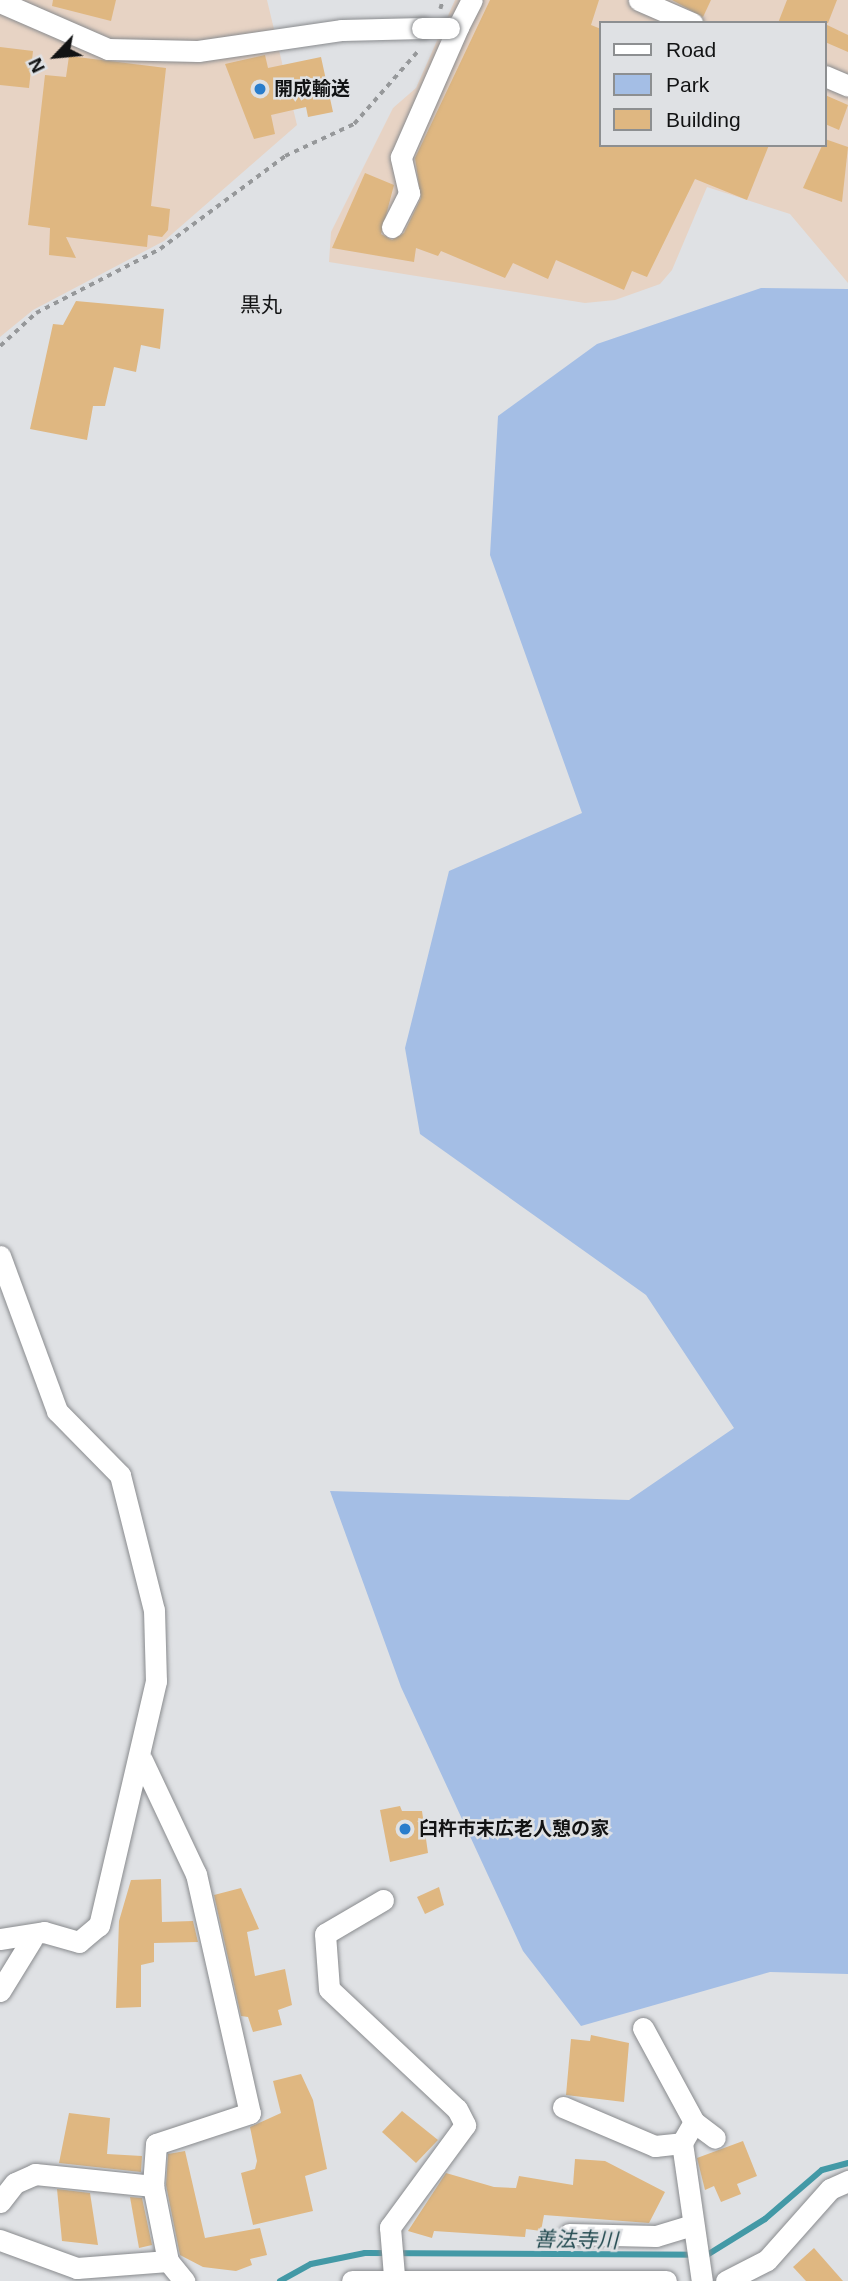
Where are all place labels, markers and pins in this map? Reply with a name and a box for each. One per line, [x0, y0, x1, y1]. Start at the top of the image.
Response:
place label: 開成輸送 [274, 78, 350, 100]
marker: 開成輸送 [252, 81, 268, 97]
place label: 臼杵市末広老人憩の家 [419, 1818, 609, 1840]
marker: 臼杵市末広老人憩の家 [397, 1821, 413, 1837]

